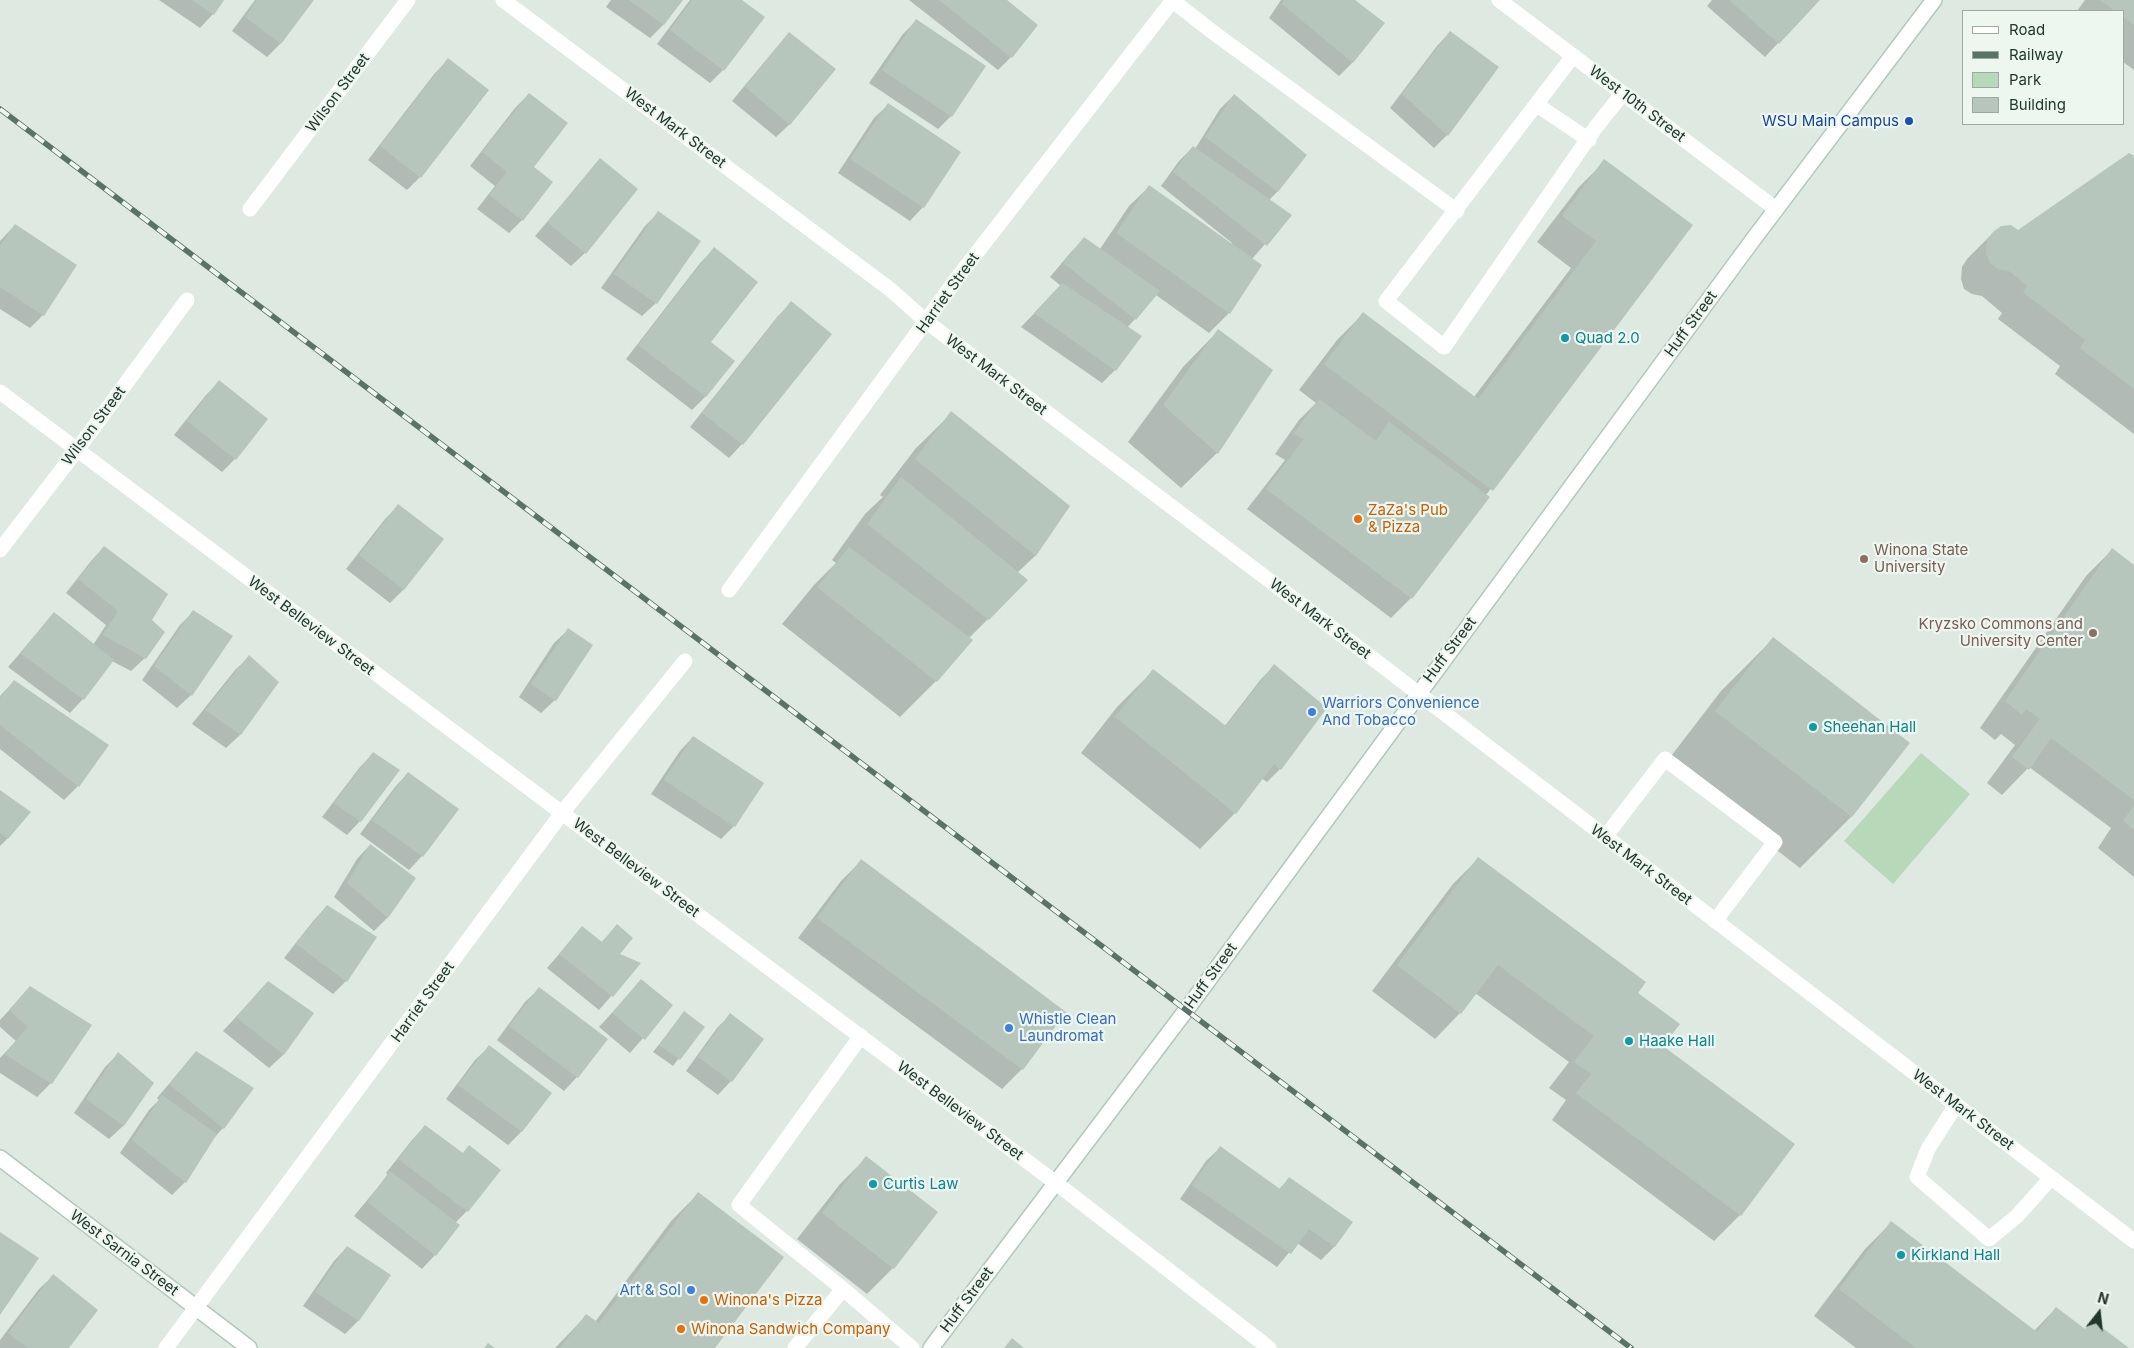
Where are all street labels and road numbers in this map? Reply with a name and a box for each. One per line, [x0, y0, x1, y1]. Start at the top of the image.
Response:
street label: Wilson Street [302, 50, 374, 136]
street label: West 10th Street [1585, 62, 1689, 146]
street label: West Mark Street [621, 84, 729, 172]
street label: Harriet Street [913, 249, 983, 337]
street label: Huff Street [1661, 288, 1721, 360]
street label: West Mark Street [942, 331, 1050, 419]
street label: Wilson Street [58, 383, 130, 469]
street label: West Belleview Street [244, 573, 378, 679]
street label: West Mark Street [1266, 575, 1374, 663]
street label: Huff Street [1420, 614, 1480, 686]
street label: West Belleview Street [569, 815, 703, 921]
street label: West Mark Street [1587, 821, 1695, 909]
street label: Huff Street [1181, 940, 1241, 1012]
street label: Harriet Street [388, 958, 458, 1046]
street label: West Belleview Street [893, 1058, 1027, 1164]
street label: West Mark Street [1909, 1066, 2017, 1154]
street label: West Sarnia Street [66, 1206, 182, 1300]
street label: Huff Street [937, 1264, 997, 1336]

